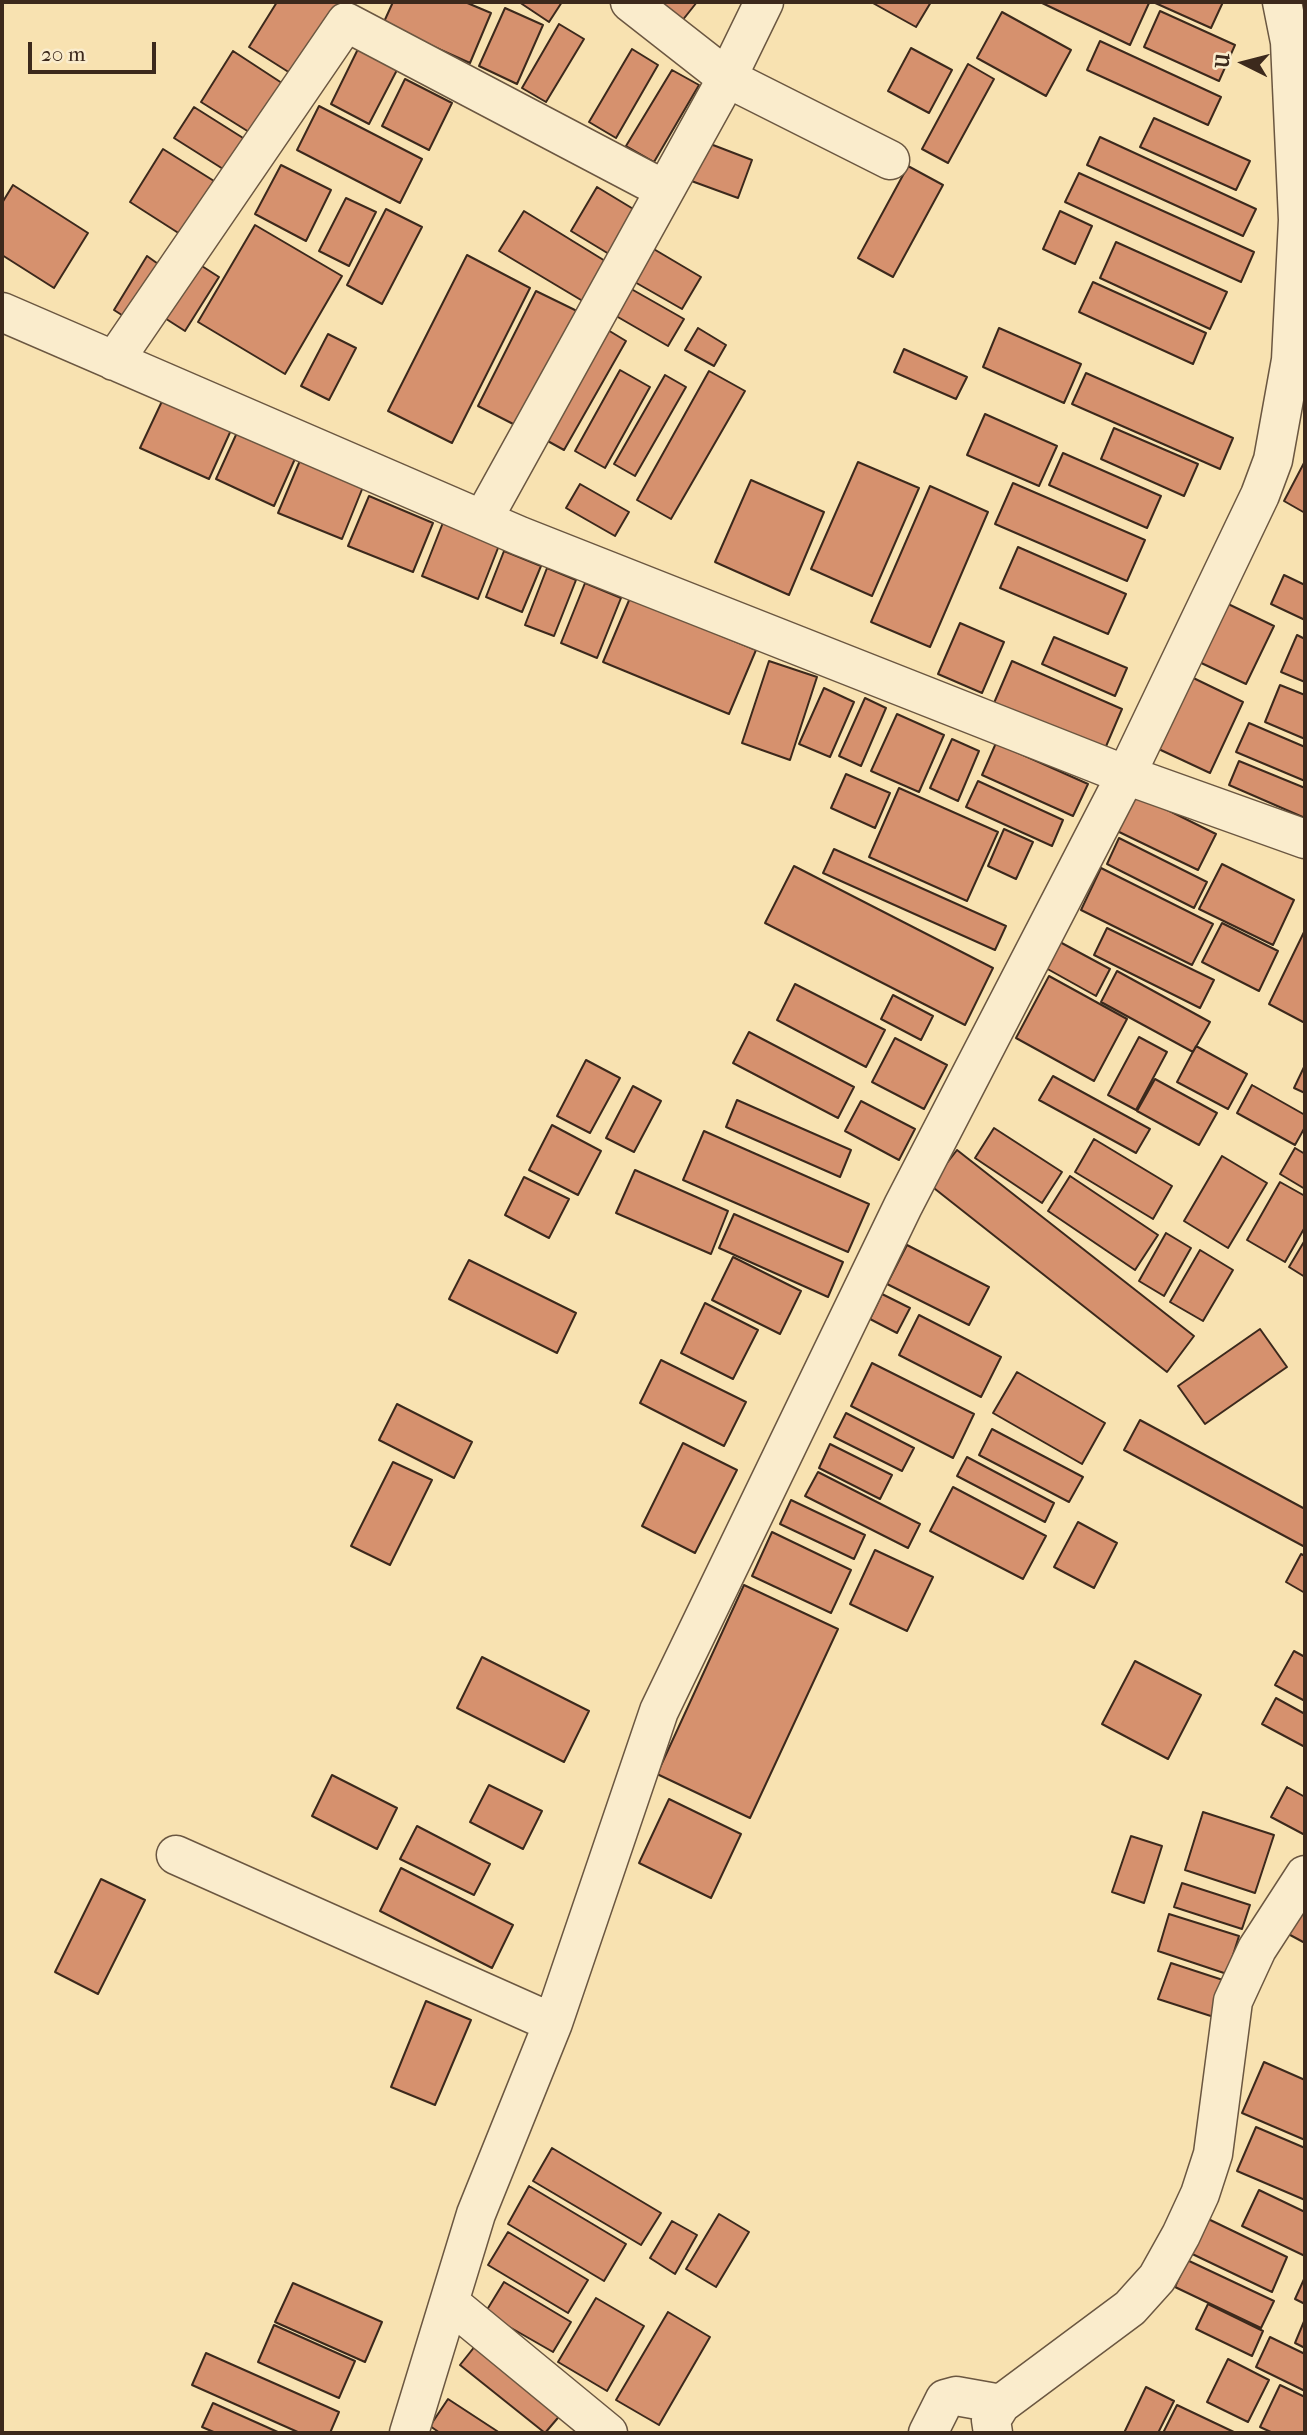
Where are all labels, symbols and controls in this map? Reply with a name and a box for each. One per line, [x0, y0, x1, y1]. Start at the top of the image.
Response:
scale bar [32, 28, 159, 72]
north arrow [1209, 28, 1279, 98]
text: 20 m [41, 42, 85, 66]
text: U [1211, 52, 1235, 69]

